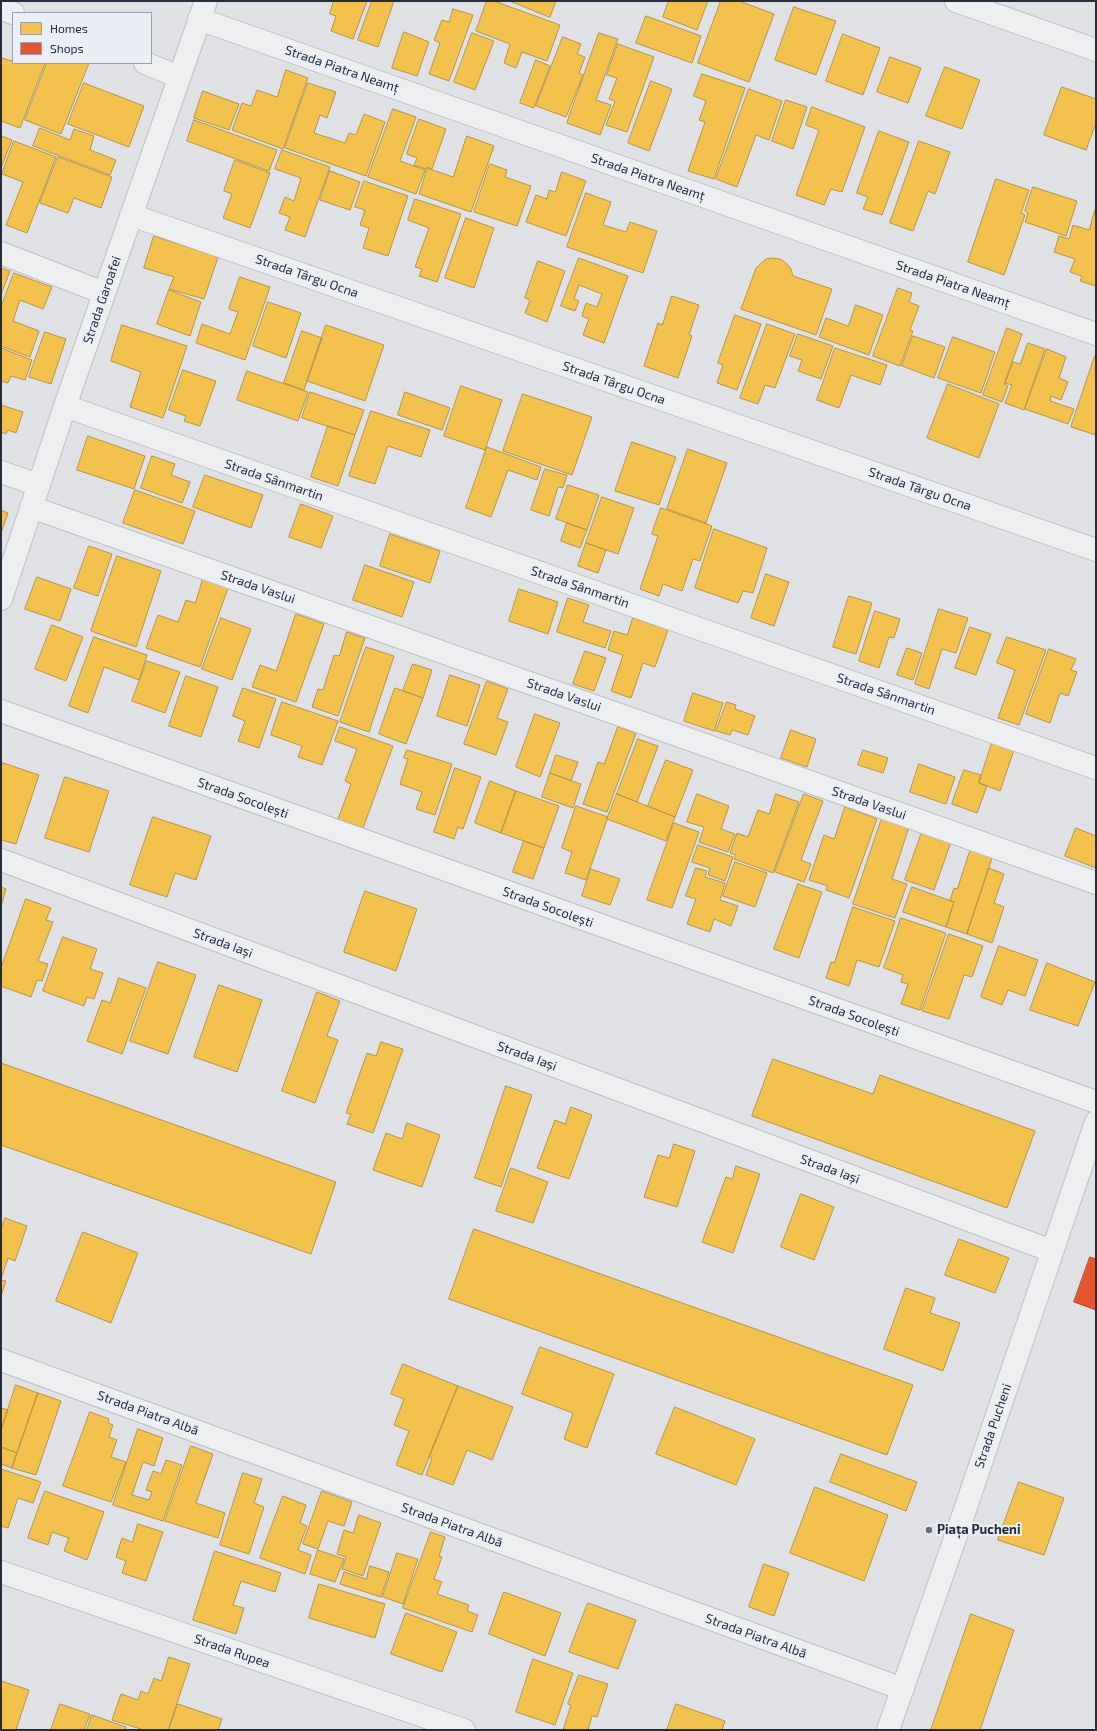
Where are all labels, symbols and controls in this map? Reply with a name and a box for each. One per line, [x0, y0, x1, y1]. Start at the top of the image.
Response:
legend [12, 12, 152, 64]
text: Homes [50, 21, 88, 35]
text: Shops [50, 41, 84, 55]
street label: Strada Piatra Neamț [283, 42, 401, 96]
street label: Strada Piatra Neamț [589, 150, 707, 204]
street label: Strada Târgu Ocna [253, 251, 361, 301]
street label: Strada Garoafei [80, 254, 124, 346]
street label: Strada Piatra Neamț [894, 257, 1012, 311]
street label: Strada Târgu Ocna [560, 358, 668, 408]
street label: Strada Sânmartin [223, 456, 325, 504]
street label: Strada Târgu Ocna [866, 464, 974, 514]
street label: Strada Sânmartin [529, 563, 631, 611]
street label: Strada Vaslui [219, 567, 297, 607]
street label: Strada Sânmartin [835, 670, 937, 718]
street label: Strada Vaslui [525, 675, 603, 715]
street label: Strada Socolești [195, 774, 291, 822]
street label: Strada Vaslui [830, 783, 908, 823]
street label: Strada Socolești [500, 883, 596, 931]
street label: Strada Iași [191, 925, 255, 961]
street label: Strada Socolești [806, 992, 902, 1040]
street label: Strada Iași [495, 1038, 559, 1074]
street label: Strada Iași [798, 1151, 862, 1187]
street label: Strada Pucheni [971, 1382, 1015, 1470]
street label: Strada Piatra Albă [95, 1387, 201, 1439]
street label: Strada Piatra Albă [399, 1499, 505, 1551]
place label: Piața Pucheni [937, 1522, 1020, 1538]
marker: Piața Pucheni [924, 1525, 934, 1535]
street label: Strada Piatra Albă [703, 1610, 809, 1662]
street label: Strada Rupea [192, 1631, 272, 1671]

